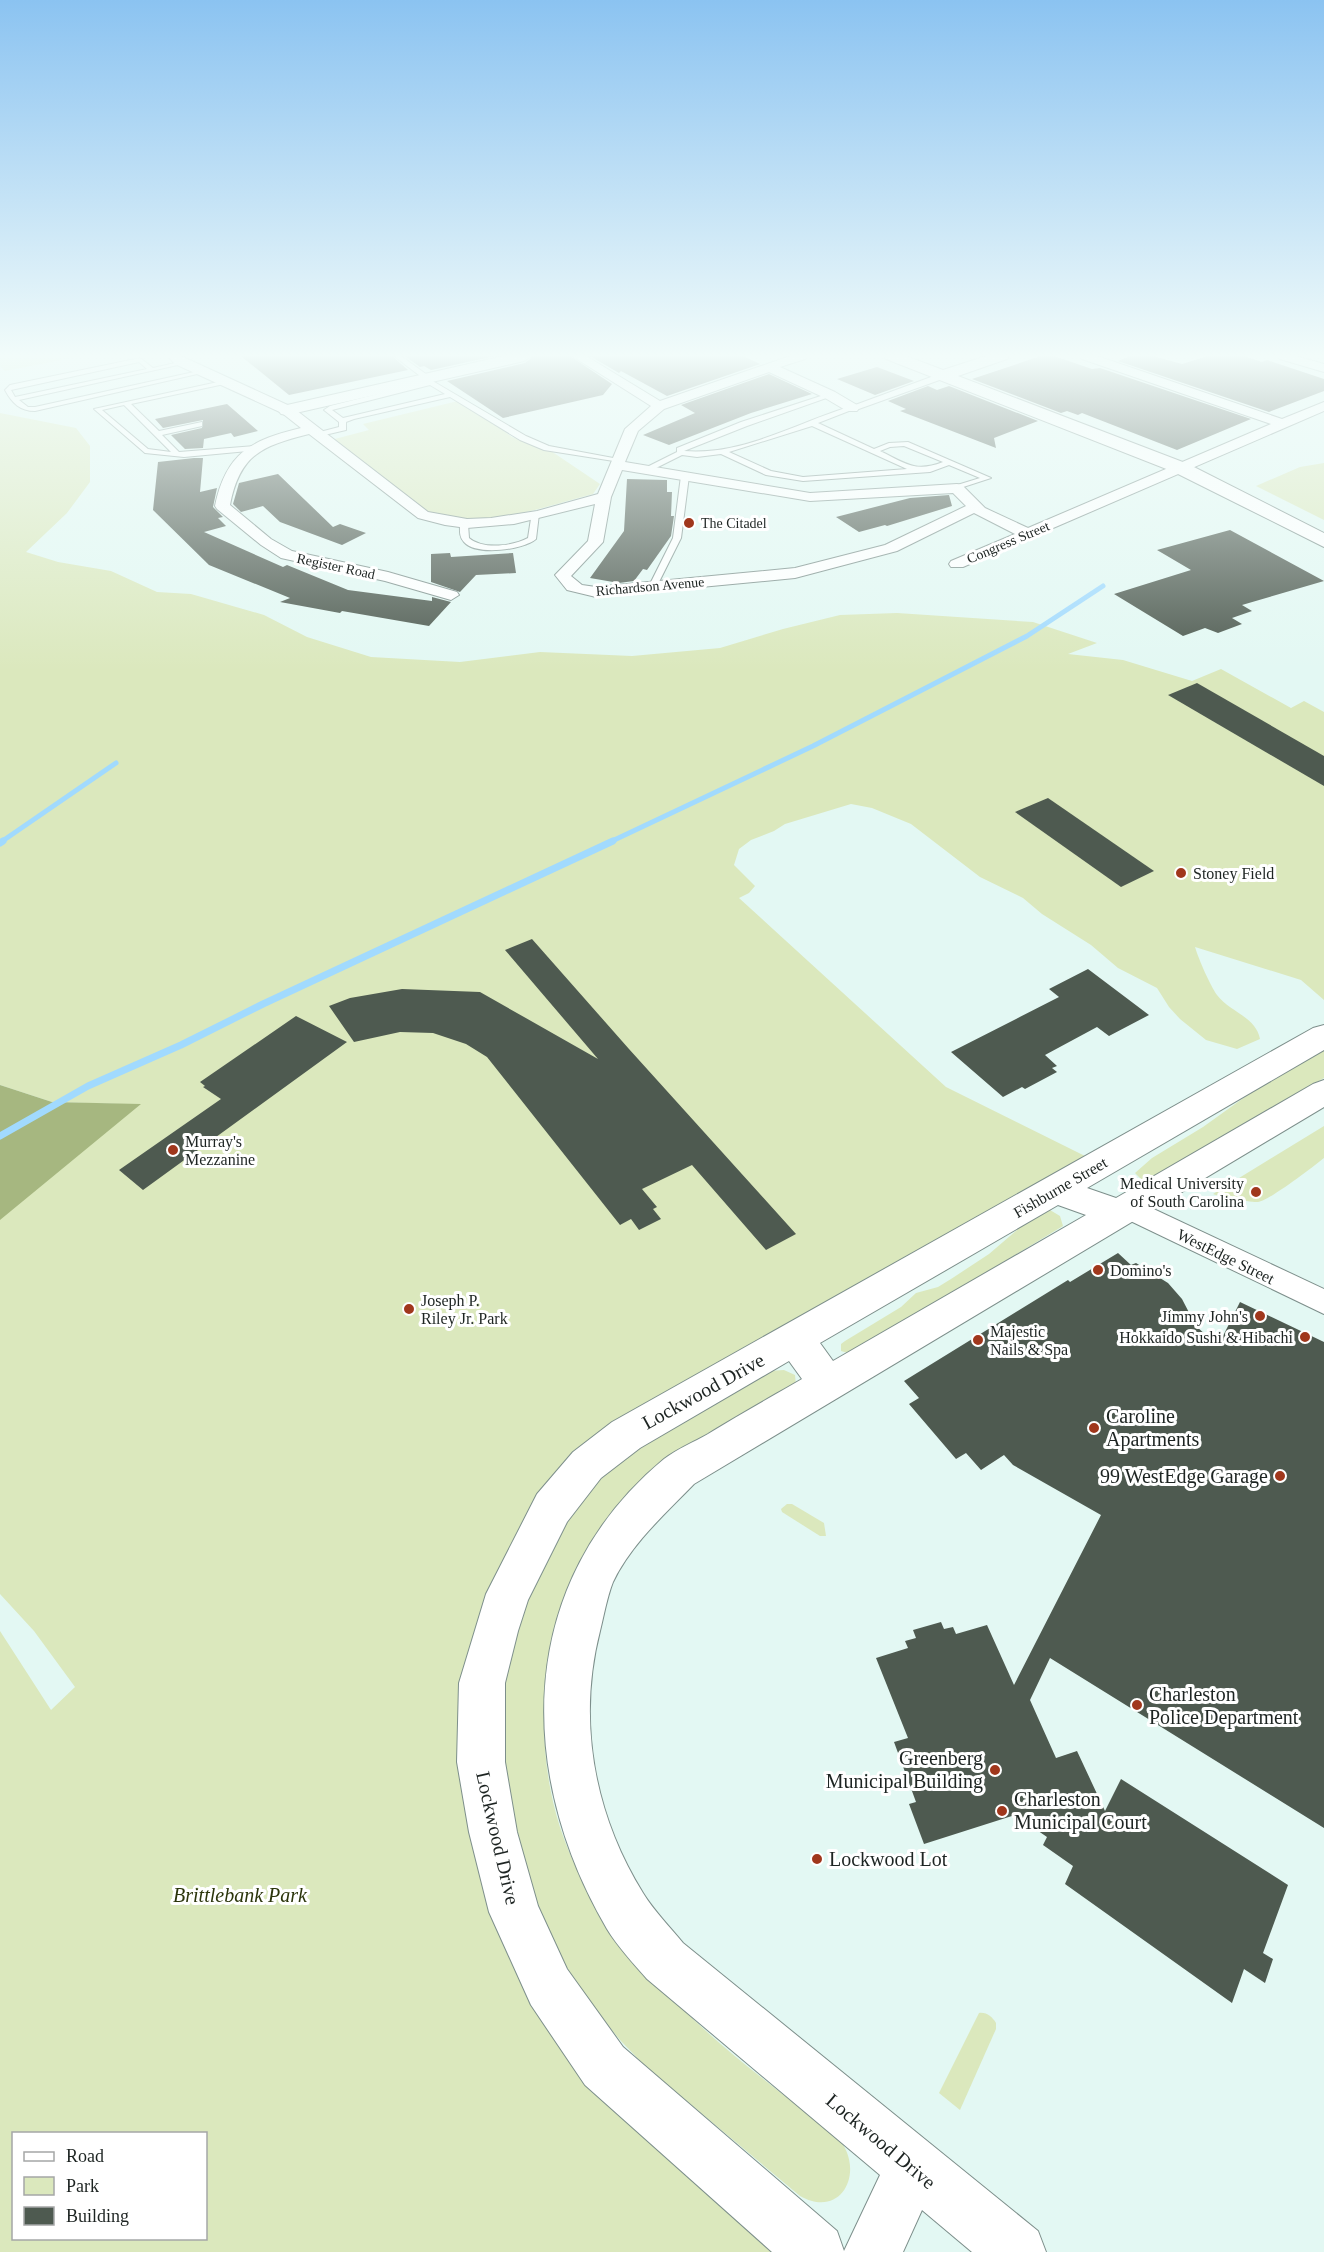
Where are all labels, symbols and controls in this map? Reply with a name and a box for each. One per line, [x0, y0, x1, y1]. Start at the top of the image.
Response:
marker: The Citadel [682, 516, 696, 530]
place label: The Citadel [701, 516, 767, 531]
street label: Congress Street [965, 518, 1052, 567]
street label: Register Road [295, 551, 376, 582]
street label: Richardson Avenue [595, 574, 705, 599]
place label: Stoney Field [1193, 865, 1274, 883]
marker: Stoney Field [1174, 866, 1188, 880]
place label: Murray's Mezzanine [185, 1133, 255, 1168]
marker: Murray's Mezzanine [166, 1143, 180, 1157]
street label: Fishburne Street [1010, 1153, 1111, 1221]
place label: Medical University of South Carolina [1120, 1175, 1244, 1210]
marker: Medical University of South Carolina [1249, 1185, 1263, 1199]
street label: WestEdge Street [1174, 1226, 1278, 1288]
place label: Domino's [1110, 1262, 1172, 1279]
marker: Domino's [1091, 1263, 1105, 1277]
place label: Joseph P. Riley Jr. Park [421, 1292, 508, 1328]
marker: Joseph P. Riley Jr. Park [402, 1302, 416, 1316]
place label: Jimmy John's [1161, 1308, 1248, 1326]
marker: Jimmy John's [1253, 1309, 1267, 1323]
place label: Majestic Nails & Spa [990, 1323, 1068, 1359]
place label: Hokkaido Sushi & Hibachi [1119, 1329, 1294, 1346]
marker: Hokkaido Sushi & Hibachi [1298, 1330, 1312, 1344]
marker: Majestic Nails & Spa [971, 1333, 985, 1347]
street label: Lockwood Drive [638, 1348, 768, 1434]
place label: Caroline Apartments [1106, 1405, 1200, 1451]
marker: Caroline Apartments [1087, 1421, 1101, 1435]
place label: 99 WestEdge Garage [1100, 1465, 1268, 1488]
marker: 99 WestEdge Garage [1273, 1469, 1287, 1483]
place label: Charleston Police Department [1149, 1683, 1299, 1729]
marker: Charleston Police Department [1130, 1698, 1144, 1712]
place label: Greenberg Municipal Building [826, 1747, 983, 1793]
marker: Greenberg Municipal Building [988, 1763, 1002, 1777]
street label: Lockwood Drive [472, 1769, 524, 1907]
place label: Charleston Municipal Court [1014, 1788, 1147, 1834]
marker: Charleston Municipal Court [995, 1804, 1009, 1818]
place label: Lockwood Lot [829, 1848, 948, 1870]
marker: Lockwood Lot [810, 1852, 824, 1866]
park label: Brittlebank Park [173, 1884, 308, 1906]
street label: Lockwood Drive [822, 2089, 940, 2193]
legend [12, 2132, 207, 2240]
text: Road [66, 2146, 104, 2166]
text: Park [66, 2176, 99, 2196]
text: Building [66, 2206, 129, 2226]

